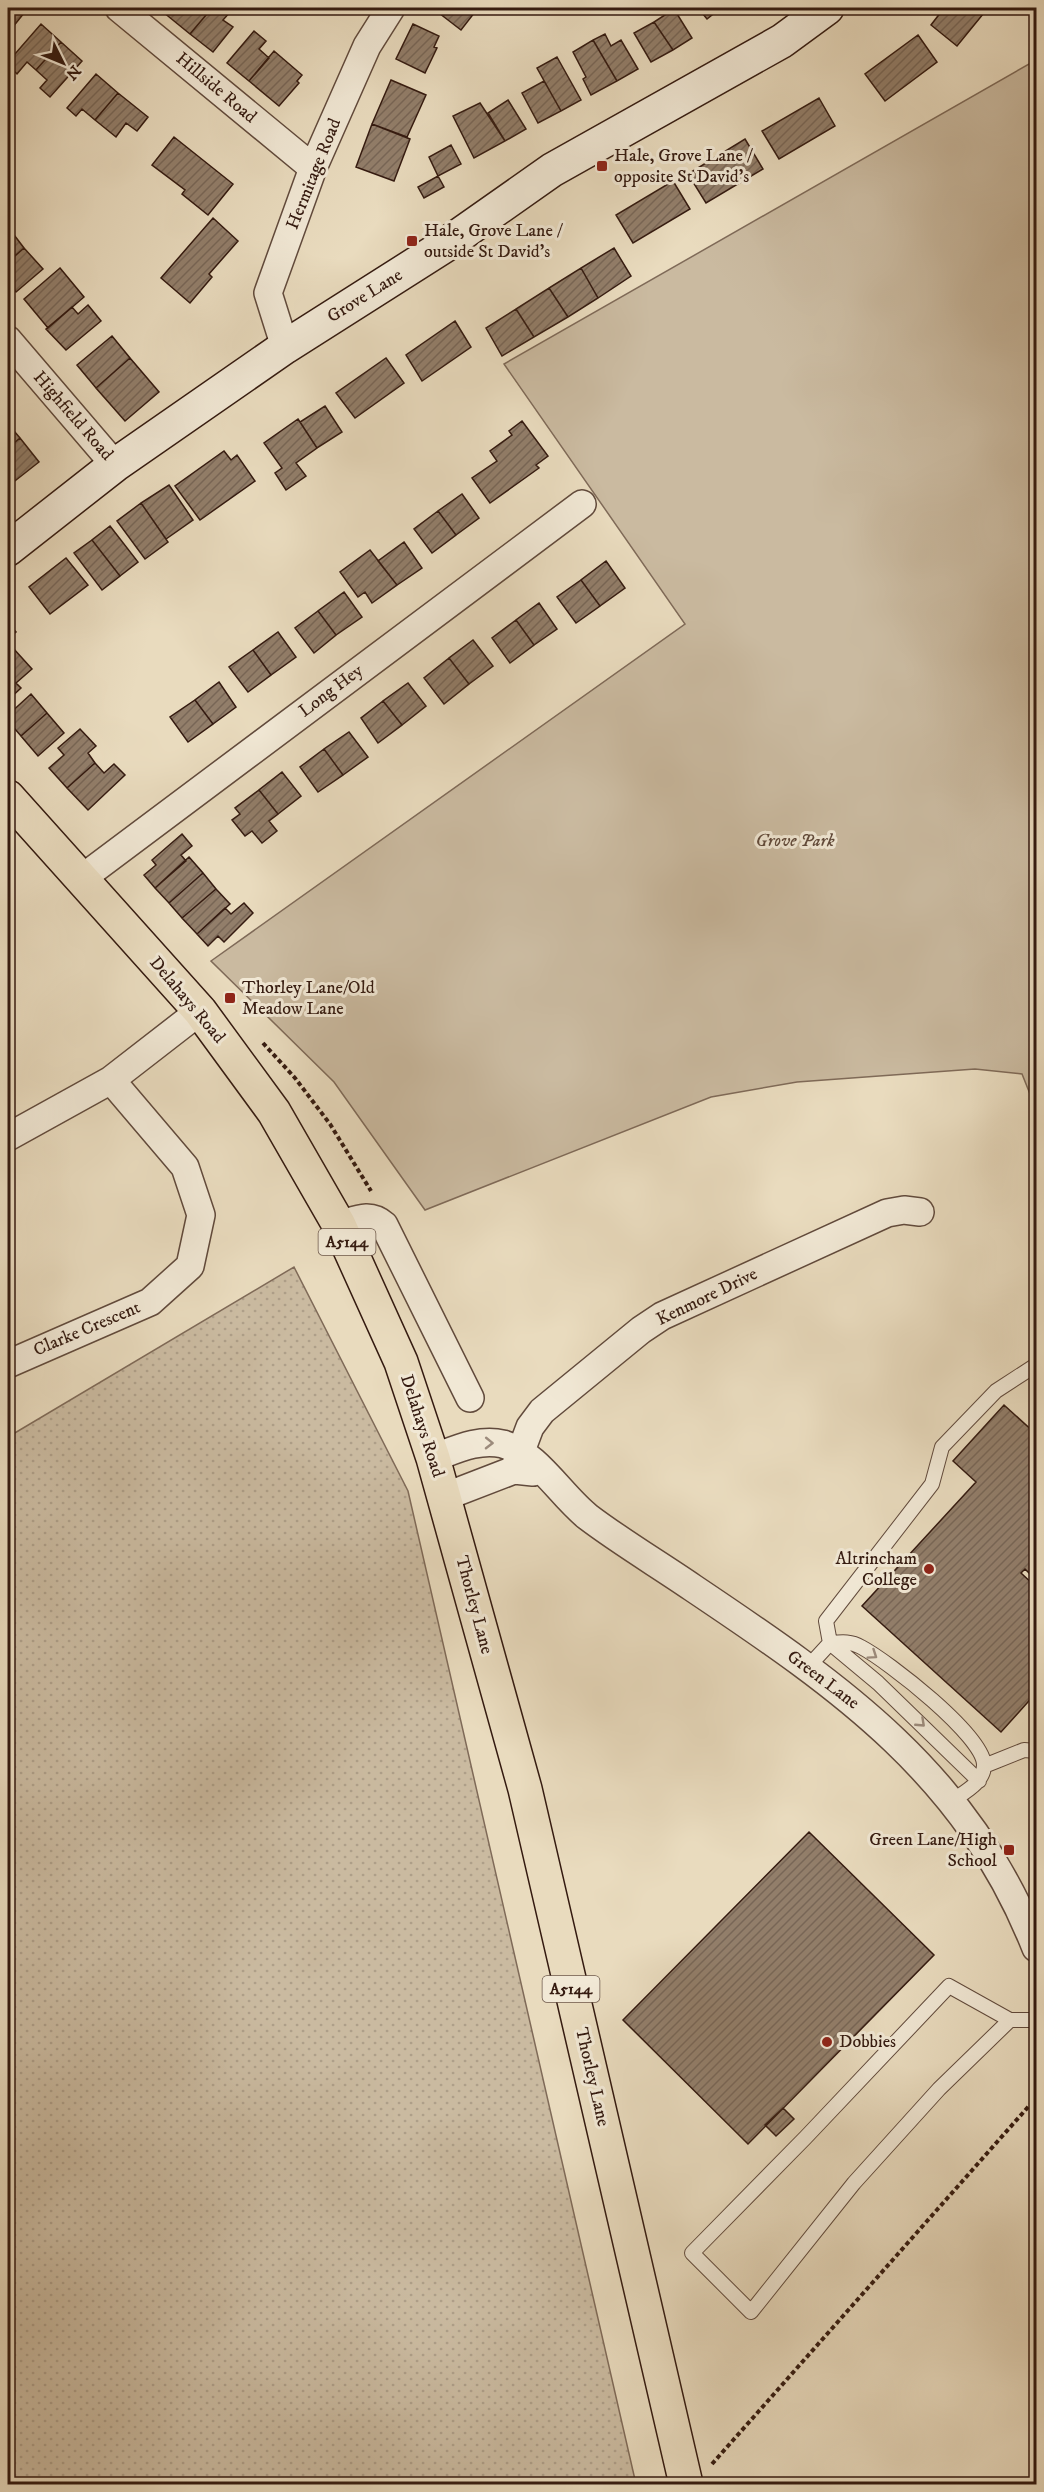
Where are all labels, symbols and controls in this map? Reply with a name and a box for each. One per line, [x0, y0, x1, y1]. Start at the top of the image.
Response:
north arrow [33, 33, 93, 93]
street label: Hillside Road [171, 48, 261, 128]
text: N [61, 61, 85, 84]
street label: Hermitage Road [282, 115, 346, 233]
place label: Hale, Grove Lane / opposite St David's [614, 145, 754, 188]
marker: Hale, Grove Lane / opposite St David's [595, 159, 609, 173]
place label: Hale, Grove Lane / outside St David's [424, 220, 564, 263]
marker: Hale, Grove Lane / outside St David's [405, 234, 419, 248]
street label: Grove Lane [323, 264, 407, 328]
street label: Highfield Road [28, 367, 118, 465]
street label: Long Hey [295, 659, 368, 722]
park label: Grove Park [756, 830, 835, 852]
street label: Delahays Road [144, 952, 230, 1048]
place label: Thorley Lane/Old Meadow Lane [242, 977, 375, 1020]
marker: Thorley Lane/Old Meadow Lane [223, 991, 237, 1005]
road number: A5144 [318, 1229, 376, 1255]
street label: Kenmore Drive [653, 1263, 761, 1331]
street label: Clarke Crescent [30, 1297, 144, 1361]
street label: Delahays Road [395, 1372, 449, 1480]
one-way arrow [485, 1437, 494, 1450]
place label: Altrincham College [835, 1548, 917, 1591]
street label: Thorley Lane [450, 1553, 498, 1657]
marker: Altrincham College [922, 1562, 936, 1576]
street label: Green Lane [782, 1646, 864, 1714]
one-way arrow [867, 1648, 878, 1659]
one-way arrow [913, 1716, 924, 1727]
place label: Green Lane/High School [869, 1829, 998, 1872]
marker: Green Lane/High School [1002, 1843, 1016, 1857]
road number: A5144 [542, 1976, 600, 2002]
street label: Thorley Lane [570, 2025, 614, 2129]
place label: Dobbies [839, 2031, 896, 2053]
marker: Dobbies [820, 2035, 834, 2049]

